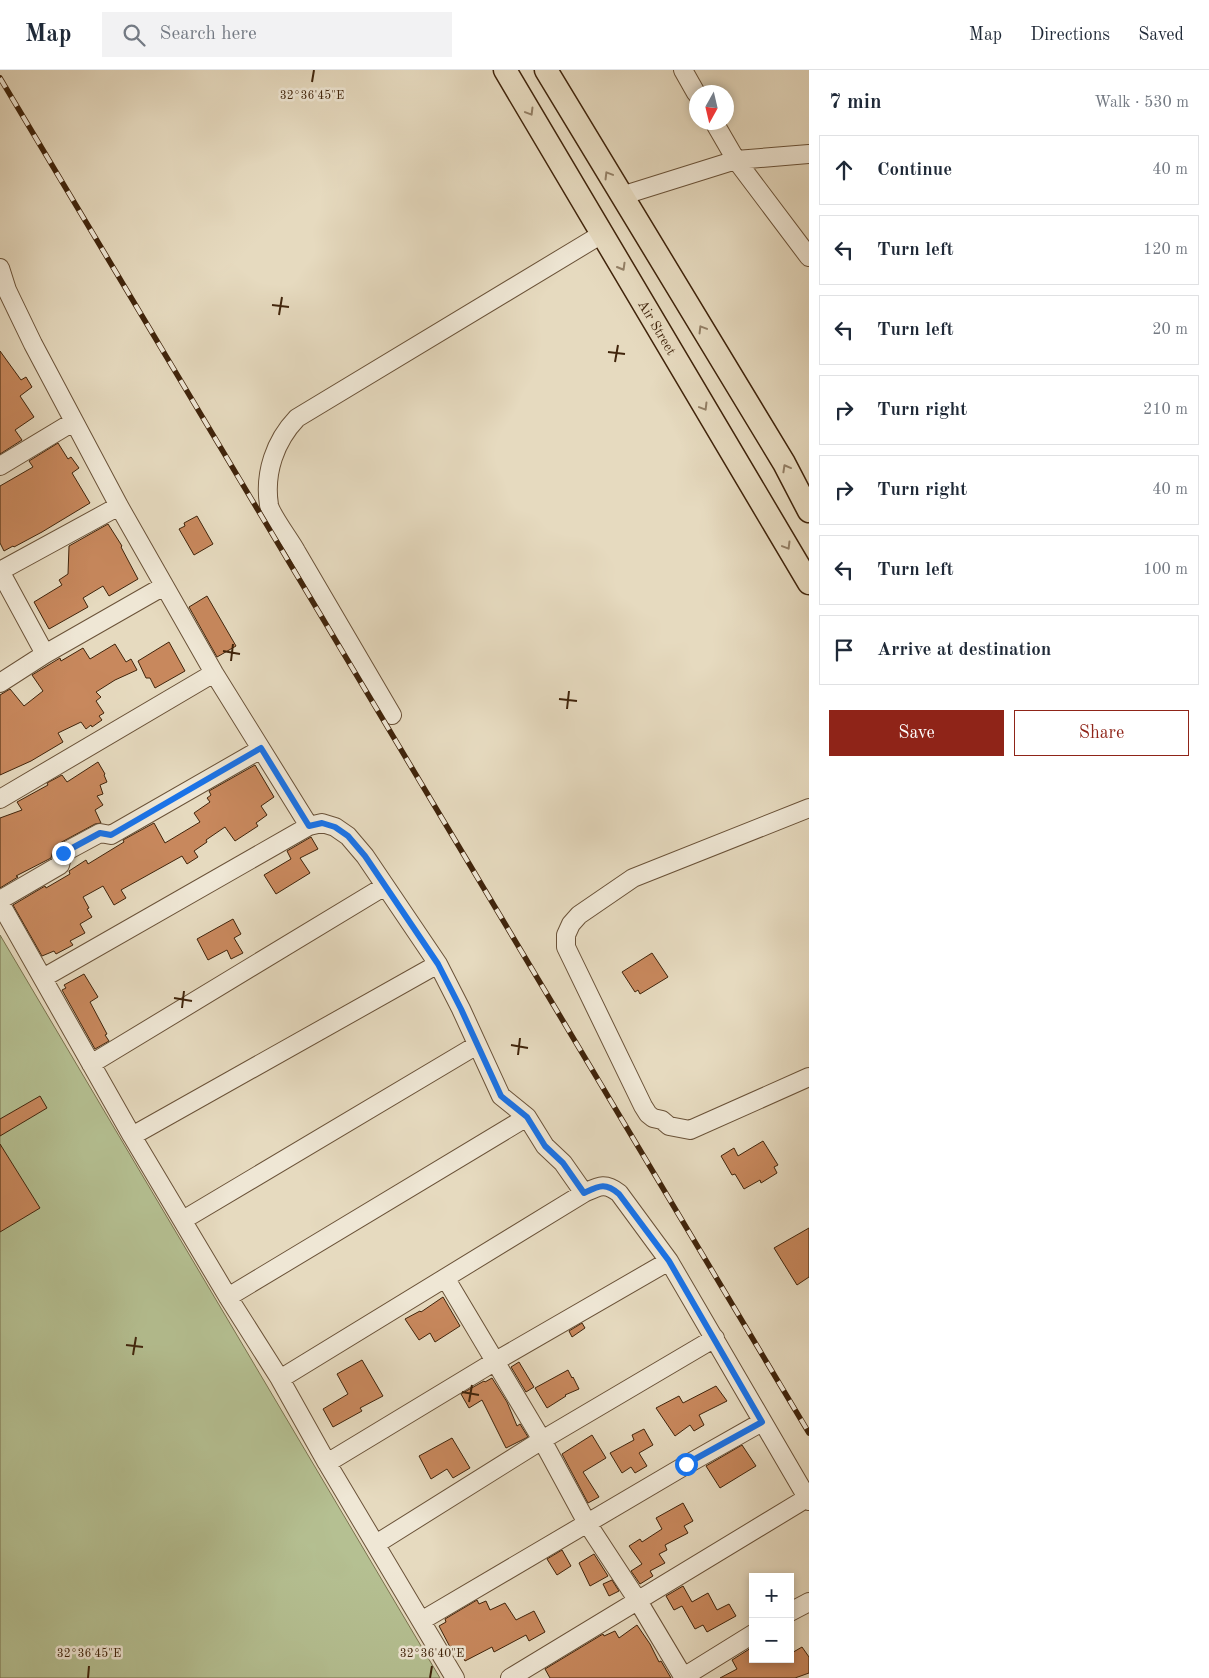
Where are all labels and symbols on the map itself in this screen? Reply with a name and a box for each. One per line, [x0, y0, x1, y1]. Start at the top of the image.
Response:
north arrow [689, 85, 734, 130]
text: 32°36'45"E [280, 89, 344, 102]
one-way arrow [524, 106, 534, 115]
one-way arrow [605, 172, 615, 181]
one-way arrow [615, 261, 625, 270]
street label: Air Street [635, 298, 678, 358]
one-way arrow [698, 326, 708, 335]
one-way arrow [698, 401, 708, 410]
one-way arrow [782, 464, 792, 473]
one-way arrow [781, 541, 791, 550]
route end [52, 842, 75, 865]
route start [675, 1453, 698, 1476]
text: 32°36'45"E [57, 1647, 121, 1660]
text: 32°36'40"E [400, 1648, 464, 1660]

